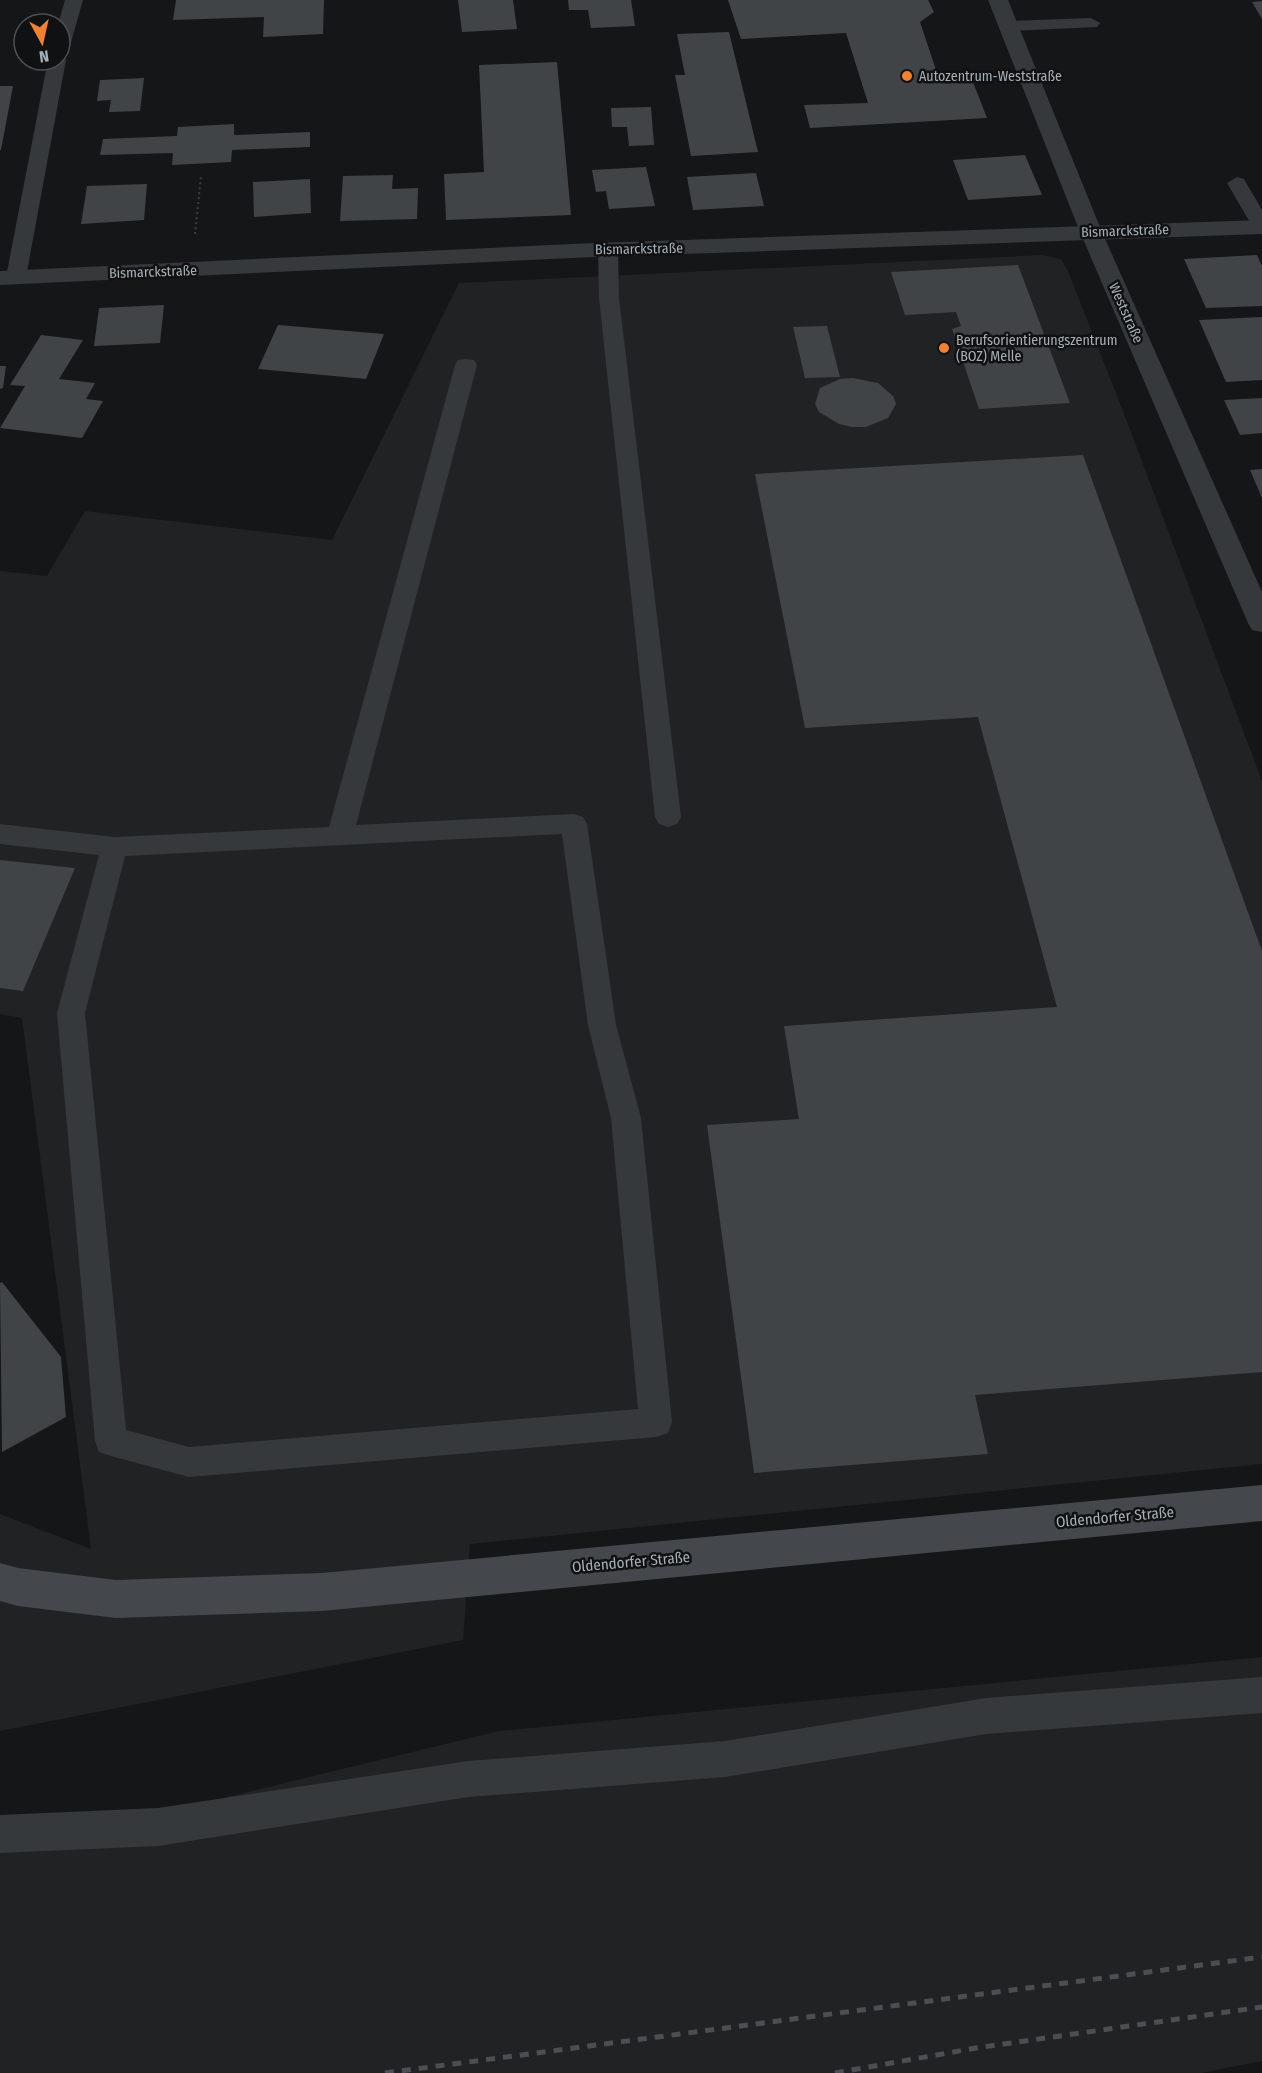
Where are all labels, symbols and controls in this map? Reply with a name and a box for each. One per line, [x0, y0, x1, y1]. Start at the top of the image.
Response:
north arrow [12, 12, 72, 72]
text: N [38, 46, 50, 66]
place label: Autozentrum-Weststraße [919, 68, 1062, 85]
marker: Autozentrum-Weststraße [900, 69, 914, 83]
street label: Bismarckstraße [1081, 221, 1169, 241]
street label: Bismarckstraße [595, 240, 683, 258]
street label: Bismarckstraße [109, 262, 197, 282]
street label: Weststraße [1105, 280, 1147, 346]
place label: Berufsorientierungszentrum (BOZ) Melle [956, 332, 1117, 365]
marker: Berufsorientierungszentrum (BOZ) Melle [937, 341, 951, 355]
street label: Oldendorfer Straße [1055, 1503, 1175, 1531]
street label: Oldendorfer Straße [571, 1548, 691, 1576]

